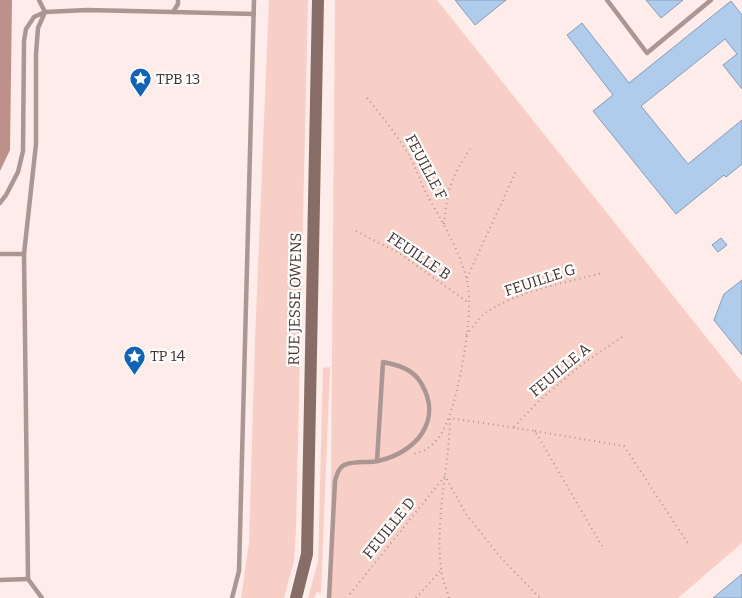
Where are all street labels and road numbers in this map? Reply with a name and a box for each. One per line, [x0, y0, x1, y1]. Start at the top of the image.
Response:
street label: FEUILLE F [401, 131, 451, 203]
street label: FEUILLE B [384, 228, 454, 284]
street label: RUE JESSE OWENS [285, 233, 305, 365]
street label: FEUILLE G [502, 260, 578, 300]
street label: FEUILLE A [526, 339, 594, 400]
street label: FEUILLE D [359, 494, 419, 562]

